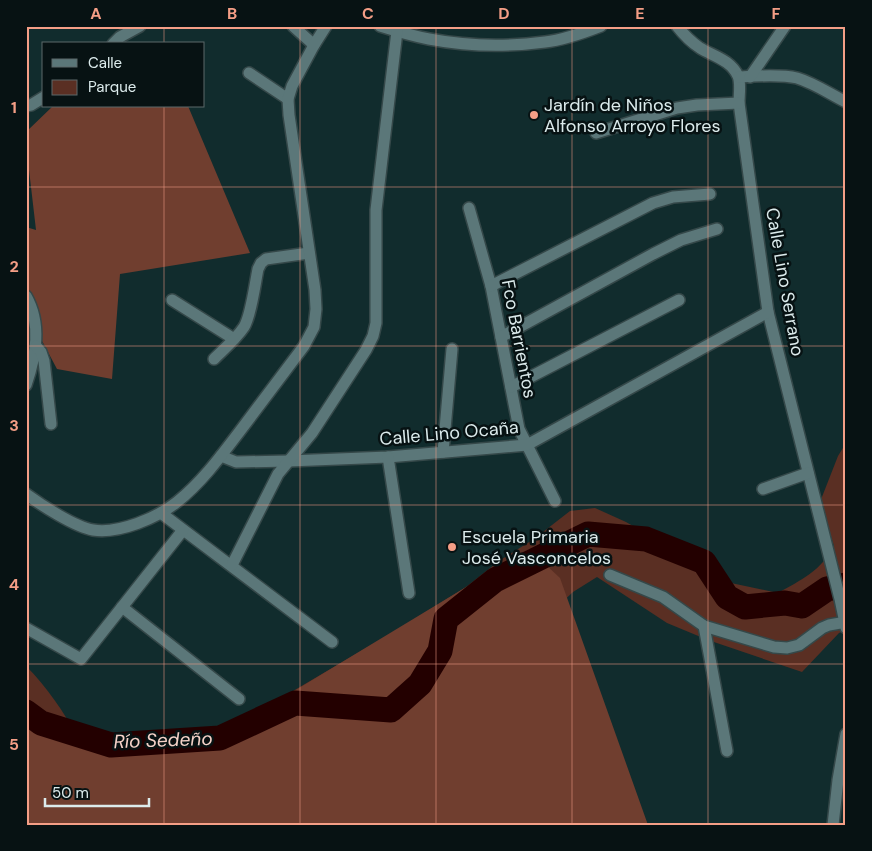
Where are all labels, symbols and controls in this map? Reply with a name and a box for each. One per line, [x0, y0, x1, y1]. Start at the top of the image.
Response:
text: A [90, 3, 102, 24]
text: B [227, 3, 237, 24]
text: C [362, 3, 374, 24]
text: D [498, 3, 510, 24]
text: E [635, 3, 645, 24]
text: F [772, 3, 781, 24]
legend [42, 42, 205, 108]
text: Calle [88, 53, 122, 73]
text: Parque [88, 77, 136, 97]
place label: Jardín de Niños Alfonso Arroyo Flores [544, 93, 721, 138]
text: 1 [11, 97, 17, 118]
marker: Jardín de Niños Alfonso Arroyo Flores [528, 109, 540, 121]
street label: Calle Lino Serrano [760, 206, 810, 358]
text: 2 [9, 256, 19, 277]
street label: Fco Barrientos [496, 278, 542, 400]
text: 3 [9, 415, 19, 436]
street label: Calle Lino Ocaña [378, 415, 520, 451]
place label: Escuela Primaria José Vasconcelos [462, 525, 611, 570]
marker: Escuela Primaria José Vasconcelos [446, 541, 458, 553]
text: 4 [9, 574, 19, 595]
water label: Río Sedeño [113, 726, 213, 754]
text: 5 [9, 734, 19, 755]
scale bar [45, 776, 149, 808]
text: 50 m [52, 783, 89, 803]

